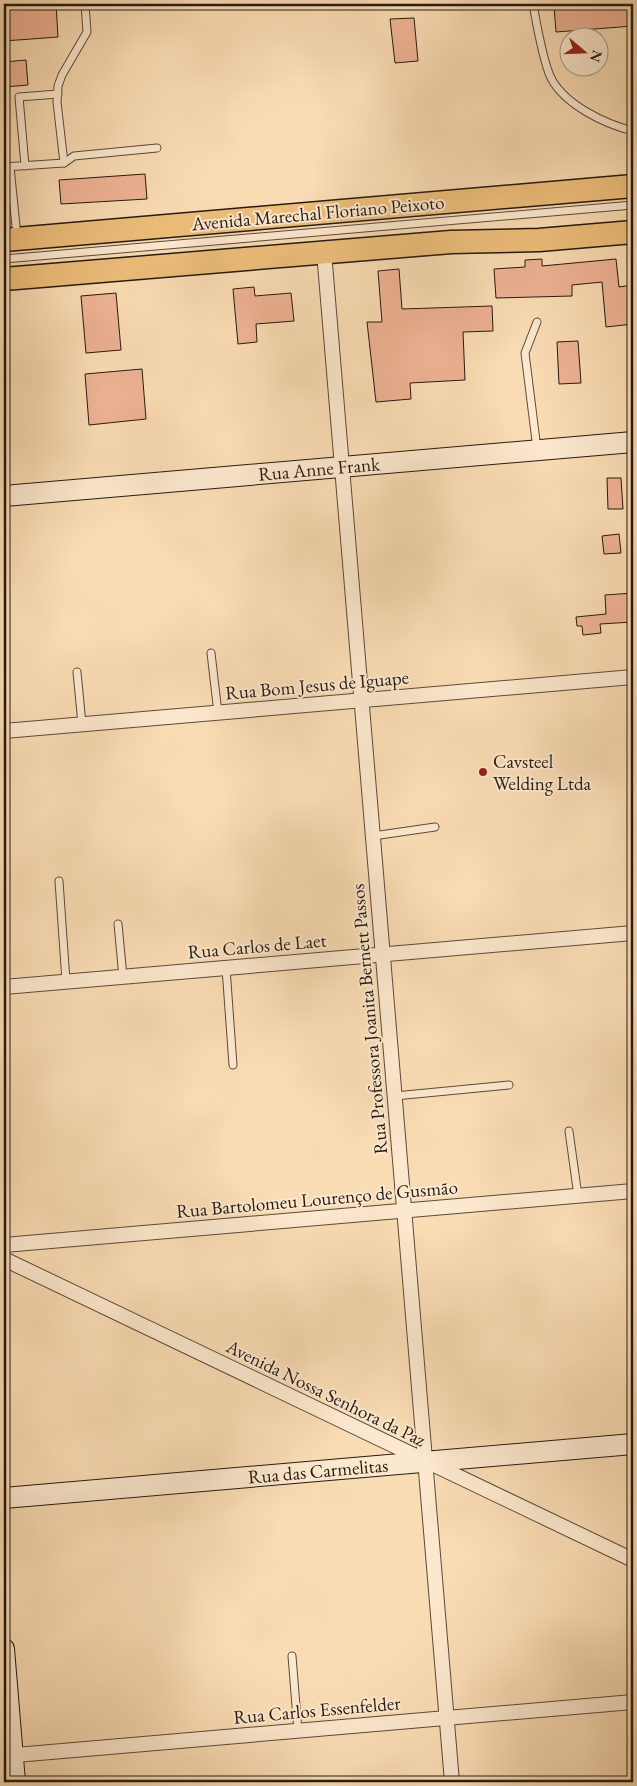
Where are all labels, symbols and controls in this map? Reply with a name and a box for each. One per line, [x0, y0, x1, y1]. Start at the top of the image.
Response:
north arrow [560, 28, 610, 78]
text: N [586, 48, 607, 65]
street label: Avenida Marechal Floriano Peixoto [190, 189, 445, 237]
street label: Rua Anne Frank [257, 451, 382, 487]
street label: Rua Bom Jesus de Iguape [224, 665, 410, 705]
place label: Cavsteel Welding Ltda [493, 749, 592, 796]
marker: Cavsteel Welding Ltda [477, 766, 489, 778]
street label: Rua Professora Joanita Bernett Passos [345, 883, 393, 1155]
street label: Rua Carlos de Laet [187, 927, 327, 965]
street label: Rua Bartolomeu Lourenço de Gusmão [175, 1174, 459, 1224]
street label: Avenida Nossa Senhora da Paz [221, 1333, 431, 1453]
street label: Rua das Carmelitas [247, 1452, 389, 1490]
street label: Rua Carlos Essenfelder [232, 1690, 402, 1730]

